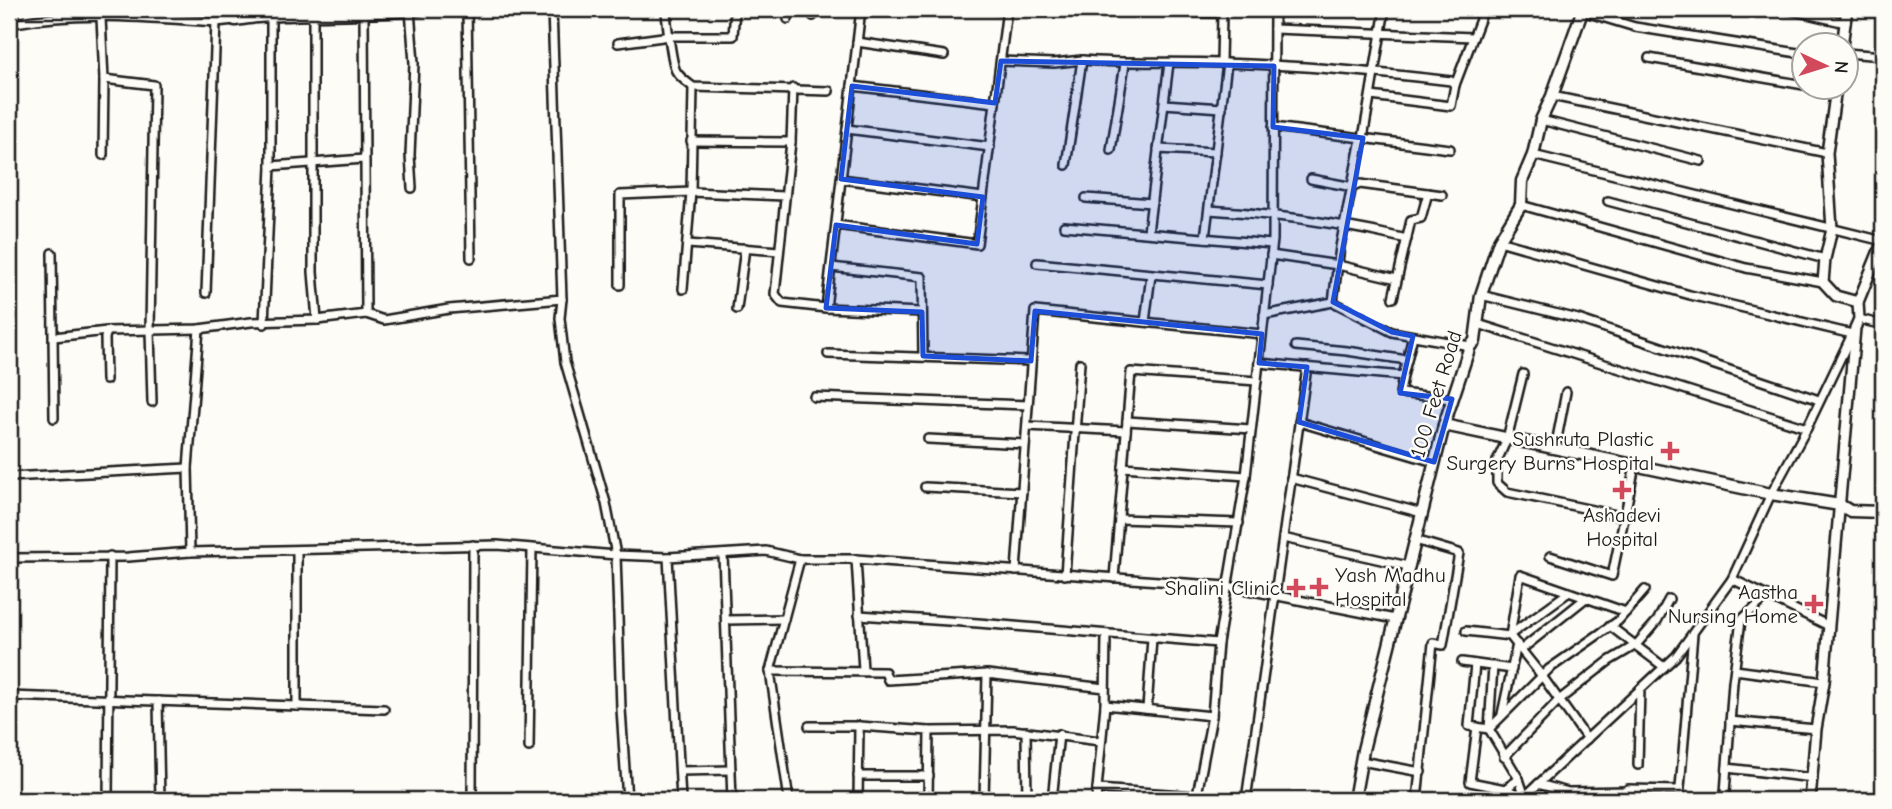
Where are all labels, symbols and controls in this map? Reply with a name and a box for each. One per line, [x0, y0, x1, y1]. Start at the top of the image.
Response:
north arrow [1790, 32, 1860, 102]
text: N [1830, 60, 1852, 74]
street label: 100 Feet Road [1405, 328, 1467, 460]
place label: Sushruta Plastic Surgery Burns Hospital [1446, 427, 1654, 475]
marker: Sushruta Plastic Surgery Burns Hospital [1660, 441, 1680, 461]
marker: Ashadevi Hospital [1612, 480, 1632, 500]
place label: Ashadevi Hospital [1583, 503, 1661, 551]
place label: Yash Madhu Hospital [1335, 563, 1446, 611]
place label: Shalini Clinic [1165, 576, 1280, 600]
marker: Yash Madhu Hospital [1309, 577, 1329, 597]
marker: Shalini Clinic [1286, 578, 1306, 598]
place label: Aastha Nursing Home [1668, 580, 1798, 628]
marker: Aastha Nursing Home [1804, 594, 1824, 614]

